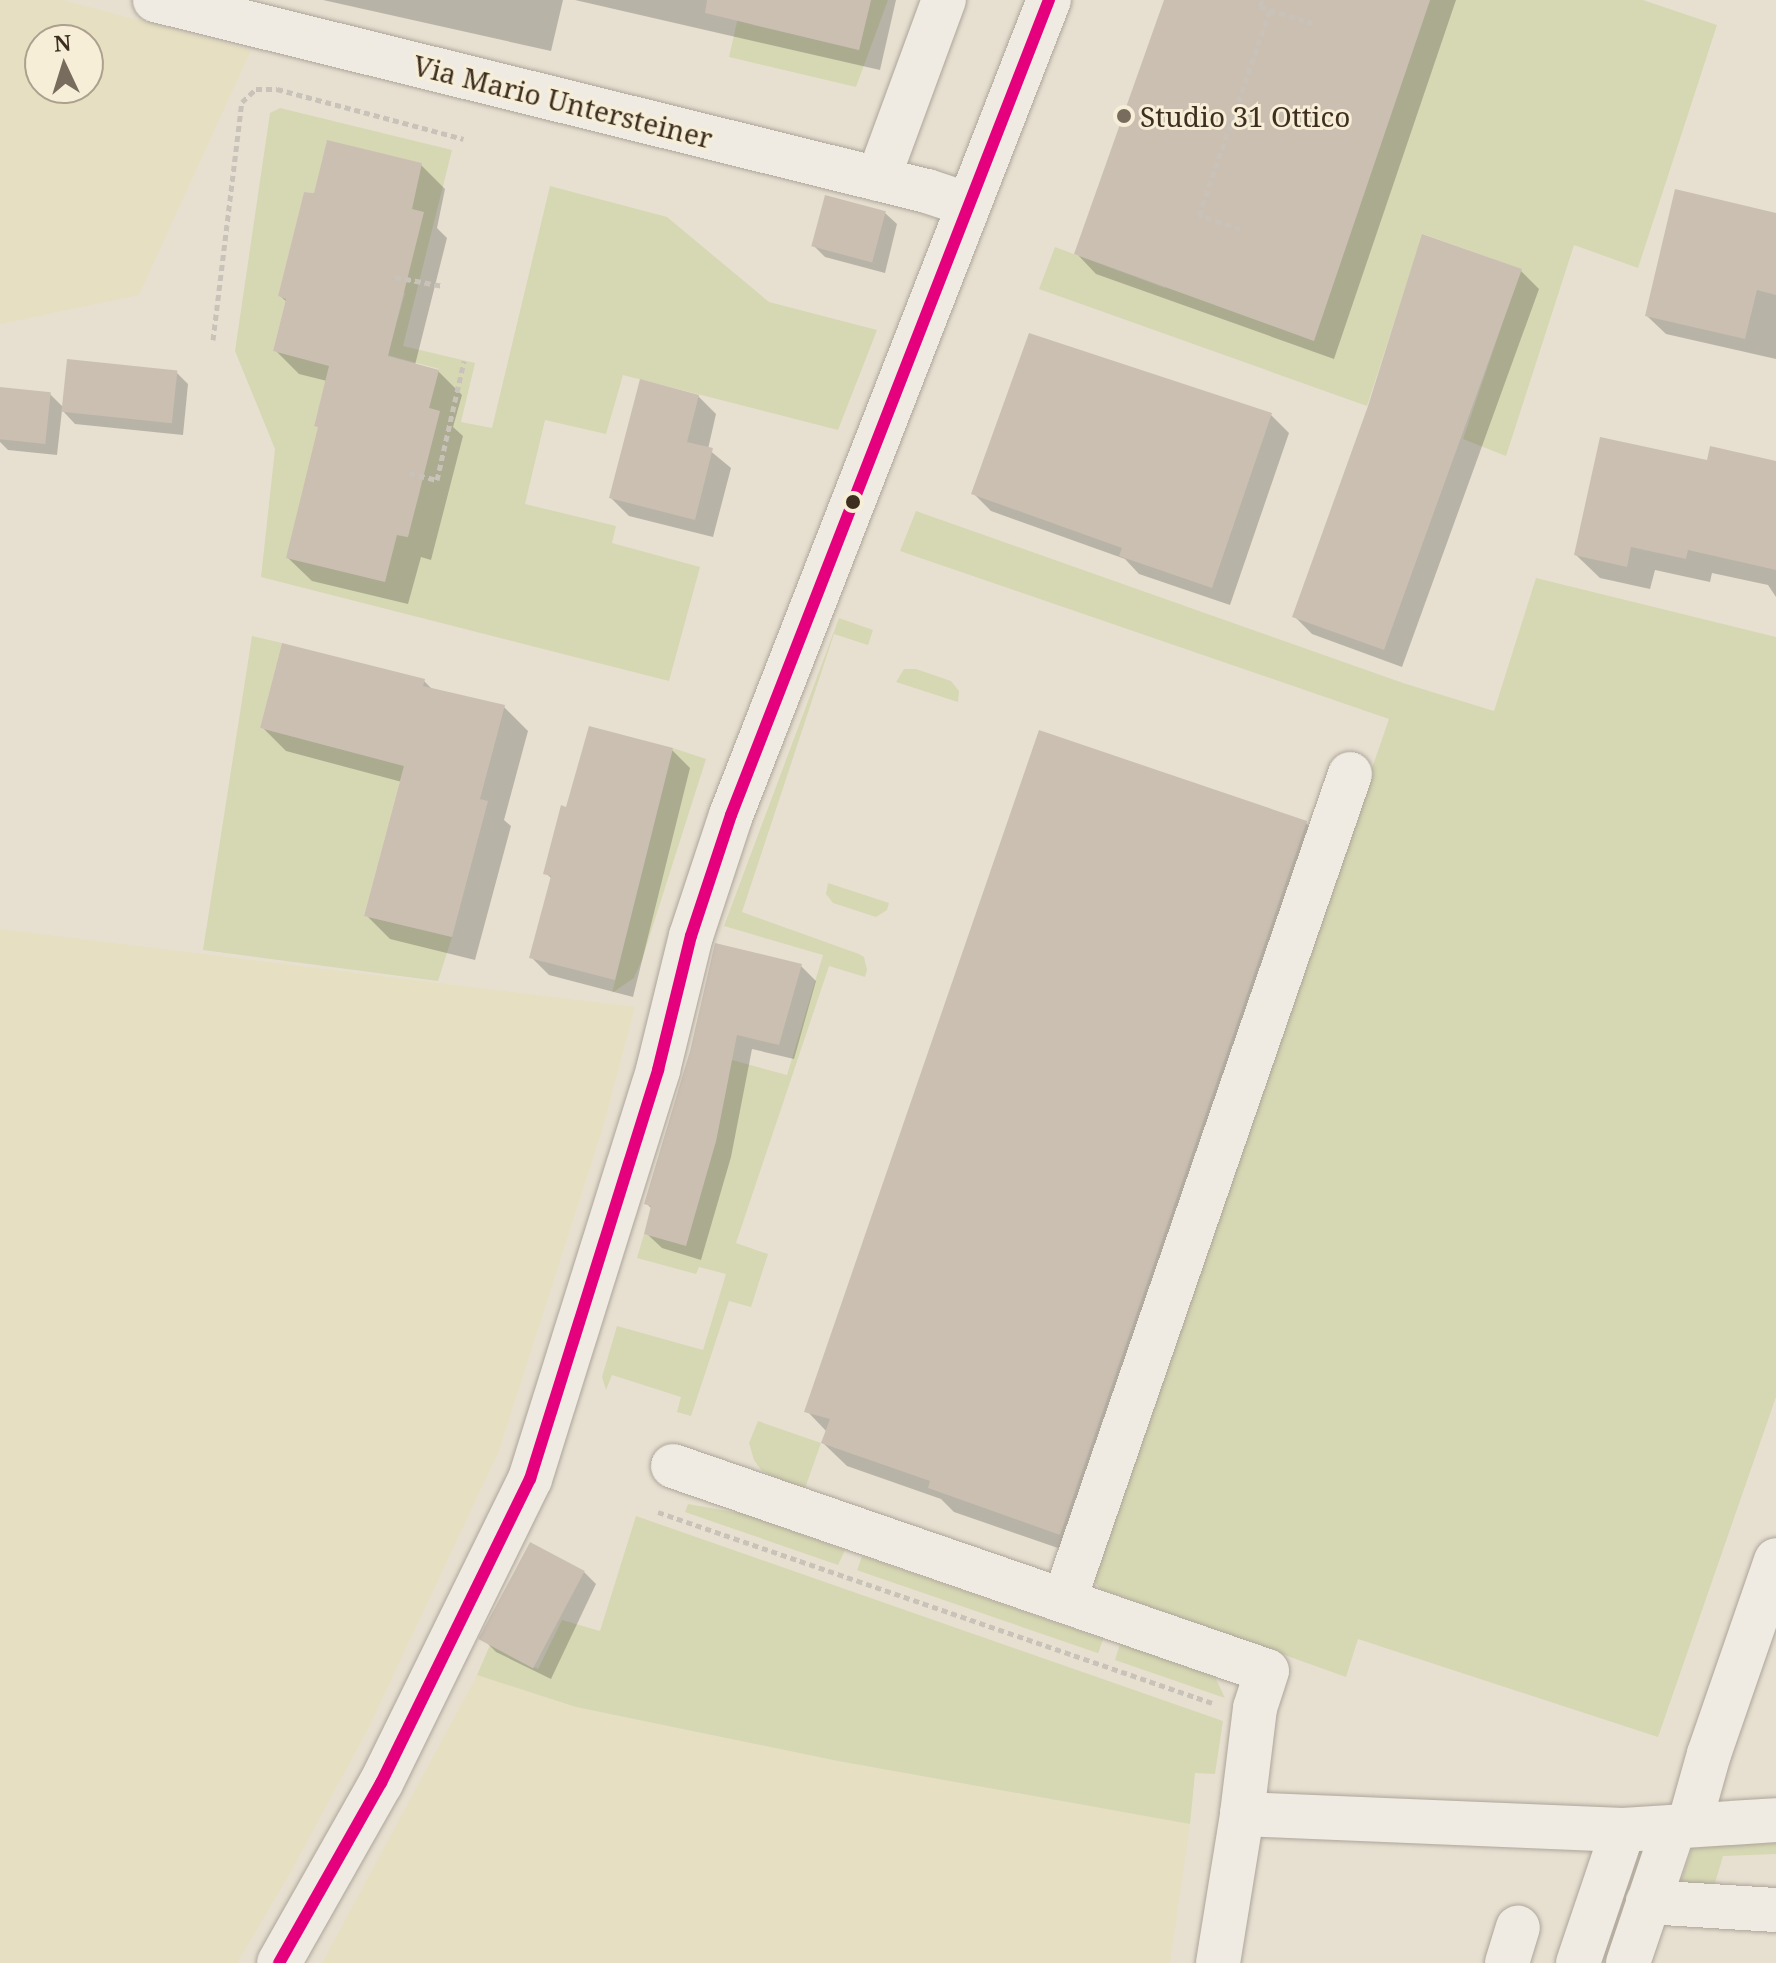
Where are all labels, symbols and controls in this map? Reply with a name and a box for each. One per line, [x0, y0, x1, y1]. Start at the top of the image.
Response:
north arrow [24, 24, 104, 104]
text: N [53, 26, 72, 58]
street label: Via Mario Untersteiner [410, 48, 716, 154]
place label: Studio 31 Ottico [1140, 99, 1350, 133]
marker: Studio 31 Ottico [1115, 107, 1133, 125]
unlabelled marker [845, 494, 861, 510]

